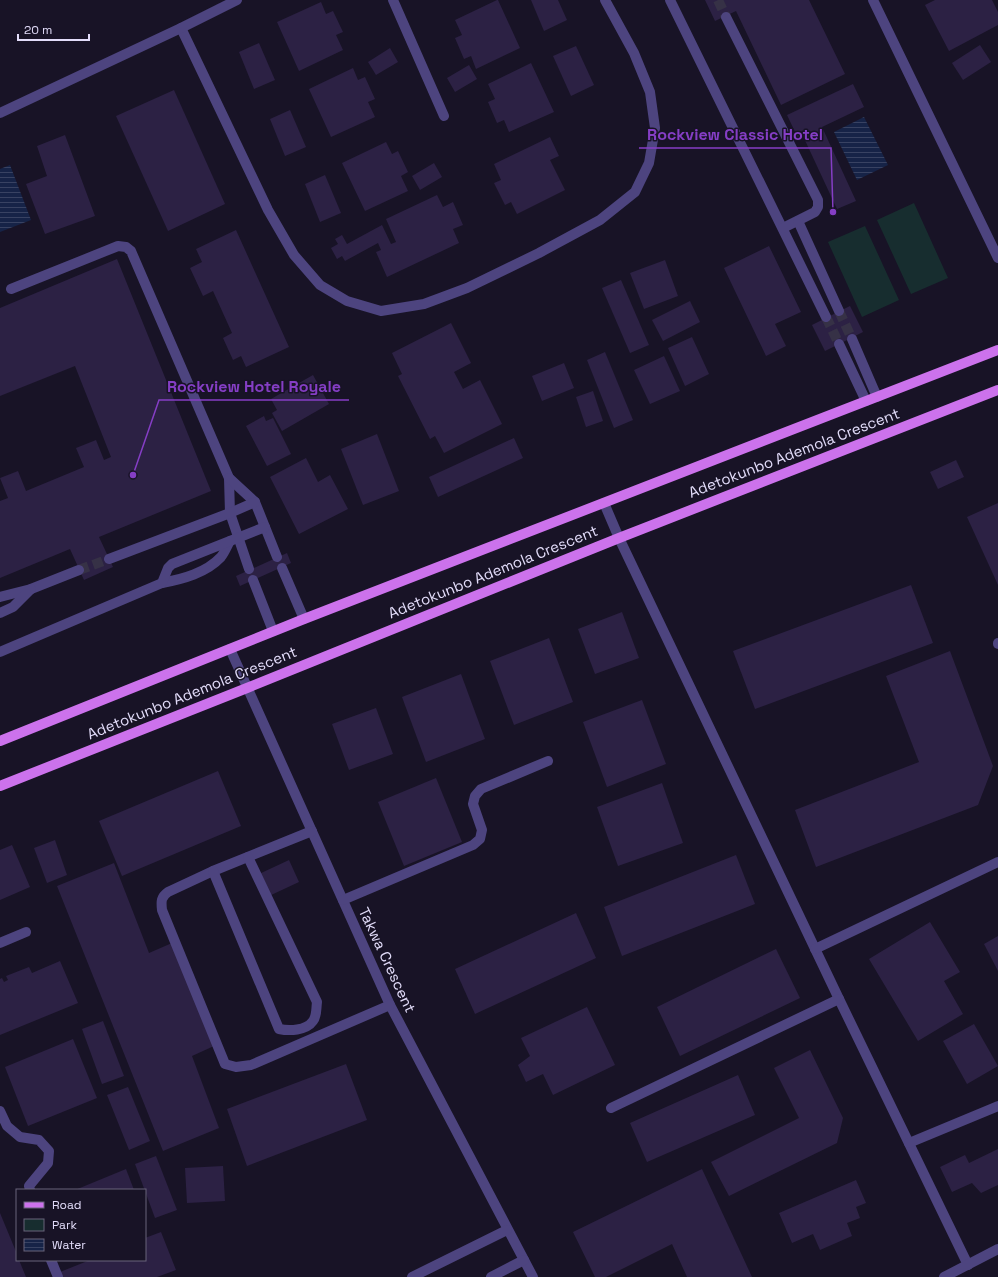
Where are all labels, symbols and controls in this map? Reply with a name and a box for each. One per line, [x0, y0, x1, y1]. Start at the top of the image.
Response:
scale bar [18, 16, 89, 42]
text: 20 m [24, 22, 52, 38]
callout: Rockview Classic Hotel [639, 120, 831, 148]
text: Rockview Classic Hotel [647, 124, 823, 145]
callout: Rockview Hotel Royale [159, 372, 349, 400]
text: Rockview Hotel Royale [167, 376, 341, 397]
street label: Adetokunbo Ademola Crescent [686, 403, 902, 502]
street label: Adetokunbo Ademola Crescent [385, 521, 601, 622]
street label: Adetokunbo Ademola Crescent [84, 642, 300, 743]
street label: Takwa Crescent [355, 904, 420, 1016]
legend [16, 1189, 146, 1261]
text: Road [52, 1197, 81, 1213]
text: Park [52, 1217, 77, 1233]
text: Water [52, 1237, 86, 1253]

